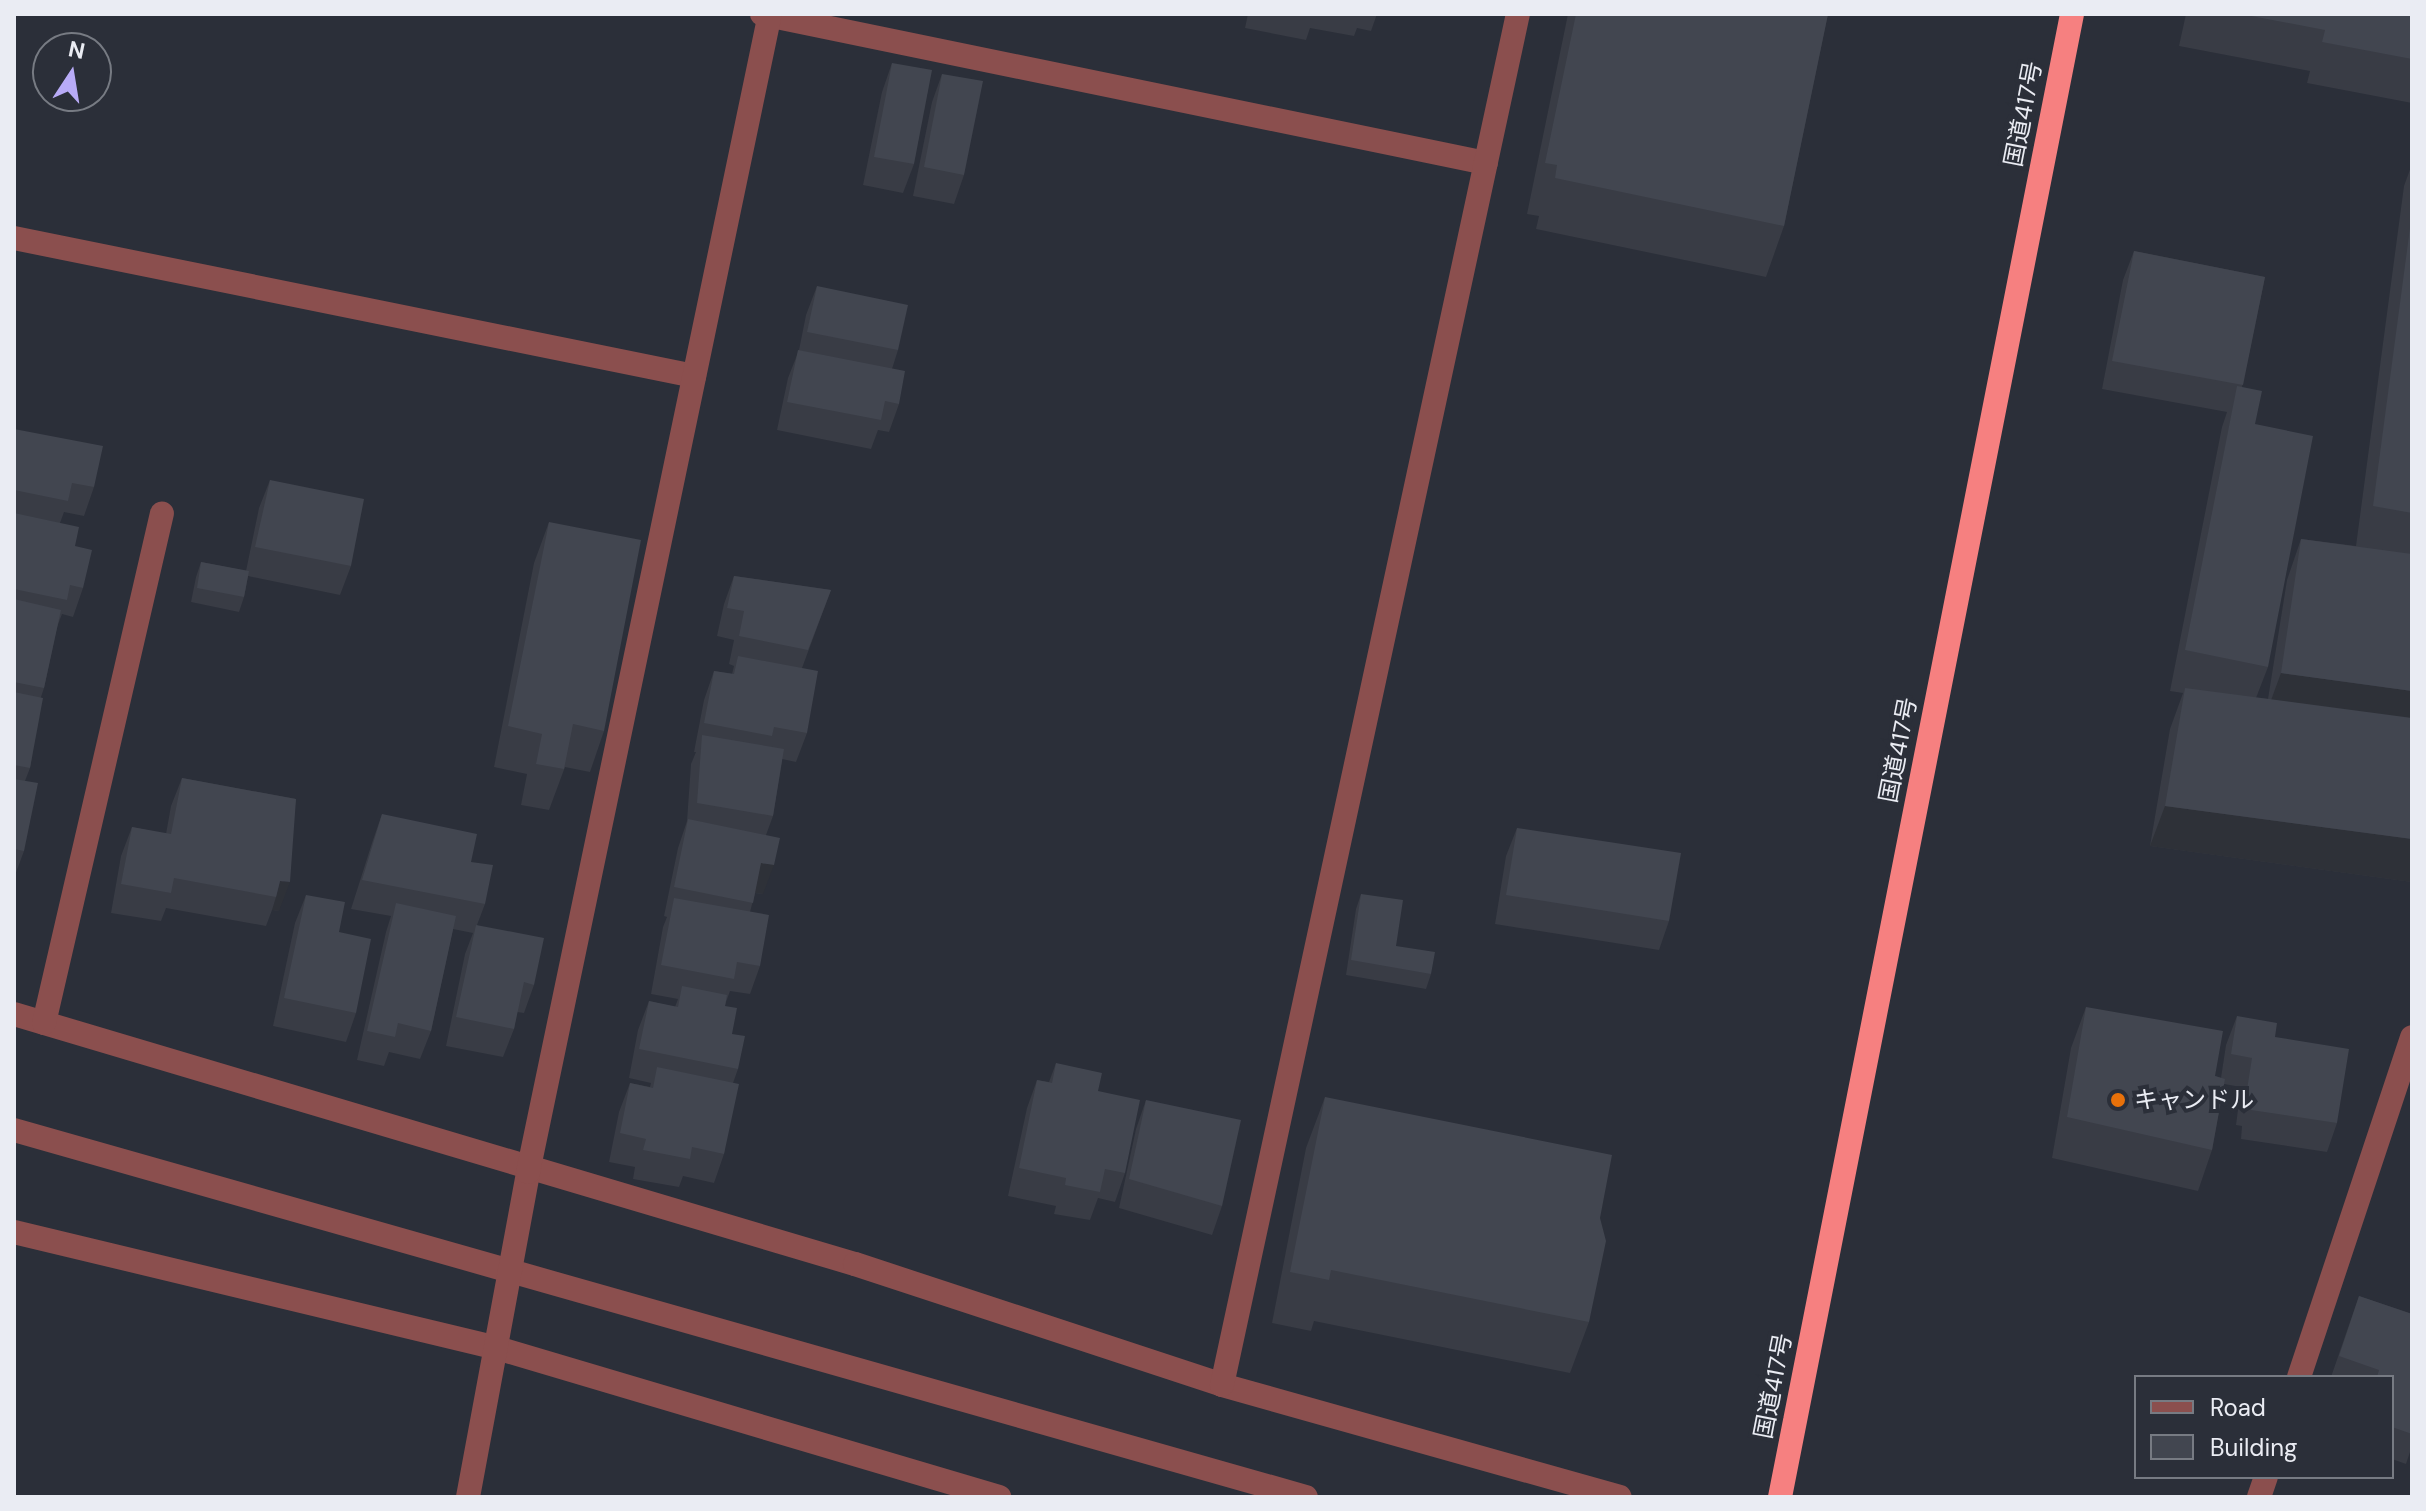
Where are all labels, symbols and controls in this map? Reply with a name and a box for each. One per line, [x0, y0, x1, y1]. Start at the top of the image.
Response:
north arrow [32, 32, 112, 112]
text: N [66, 34, 88, 66]
street label: 国道417号 [1999, 59, 2047, 169]
street label: 国道417号 [1874, 695, 1922, 805]
place label: キャンドル [2134, 1086, 2254, 1114]
marker: キャンドル [2109, 1091, 2127, 1109]
street label: 国道417号 [1749, 1331, 1797, 1441]
legend [2134, 1375, 2394, 1479]
text: Road [2210, 1392, 2266, 1423]
text: Building [2210, 1432, 2297, 1463]

